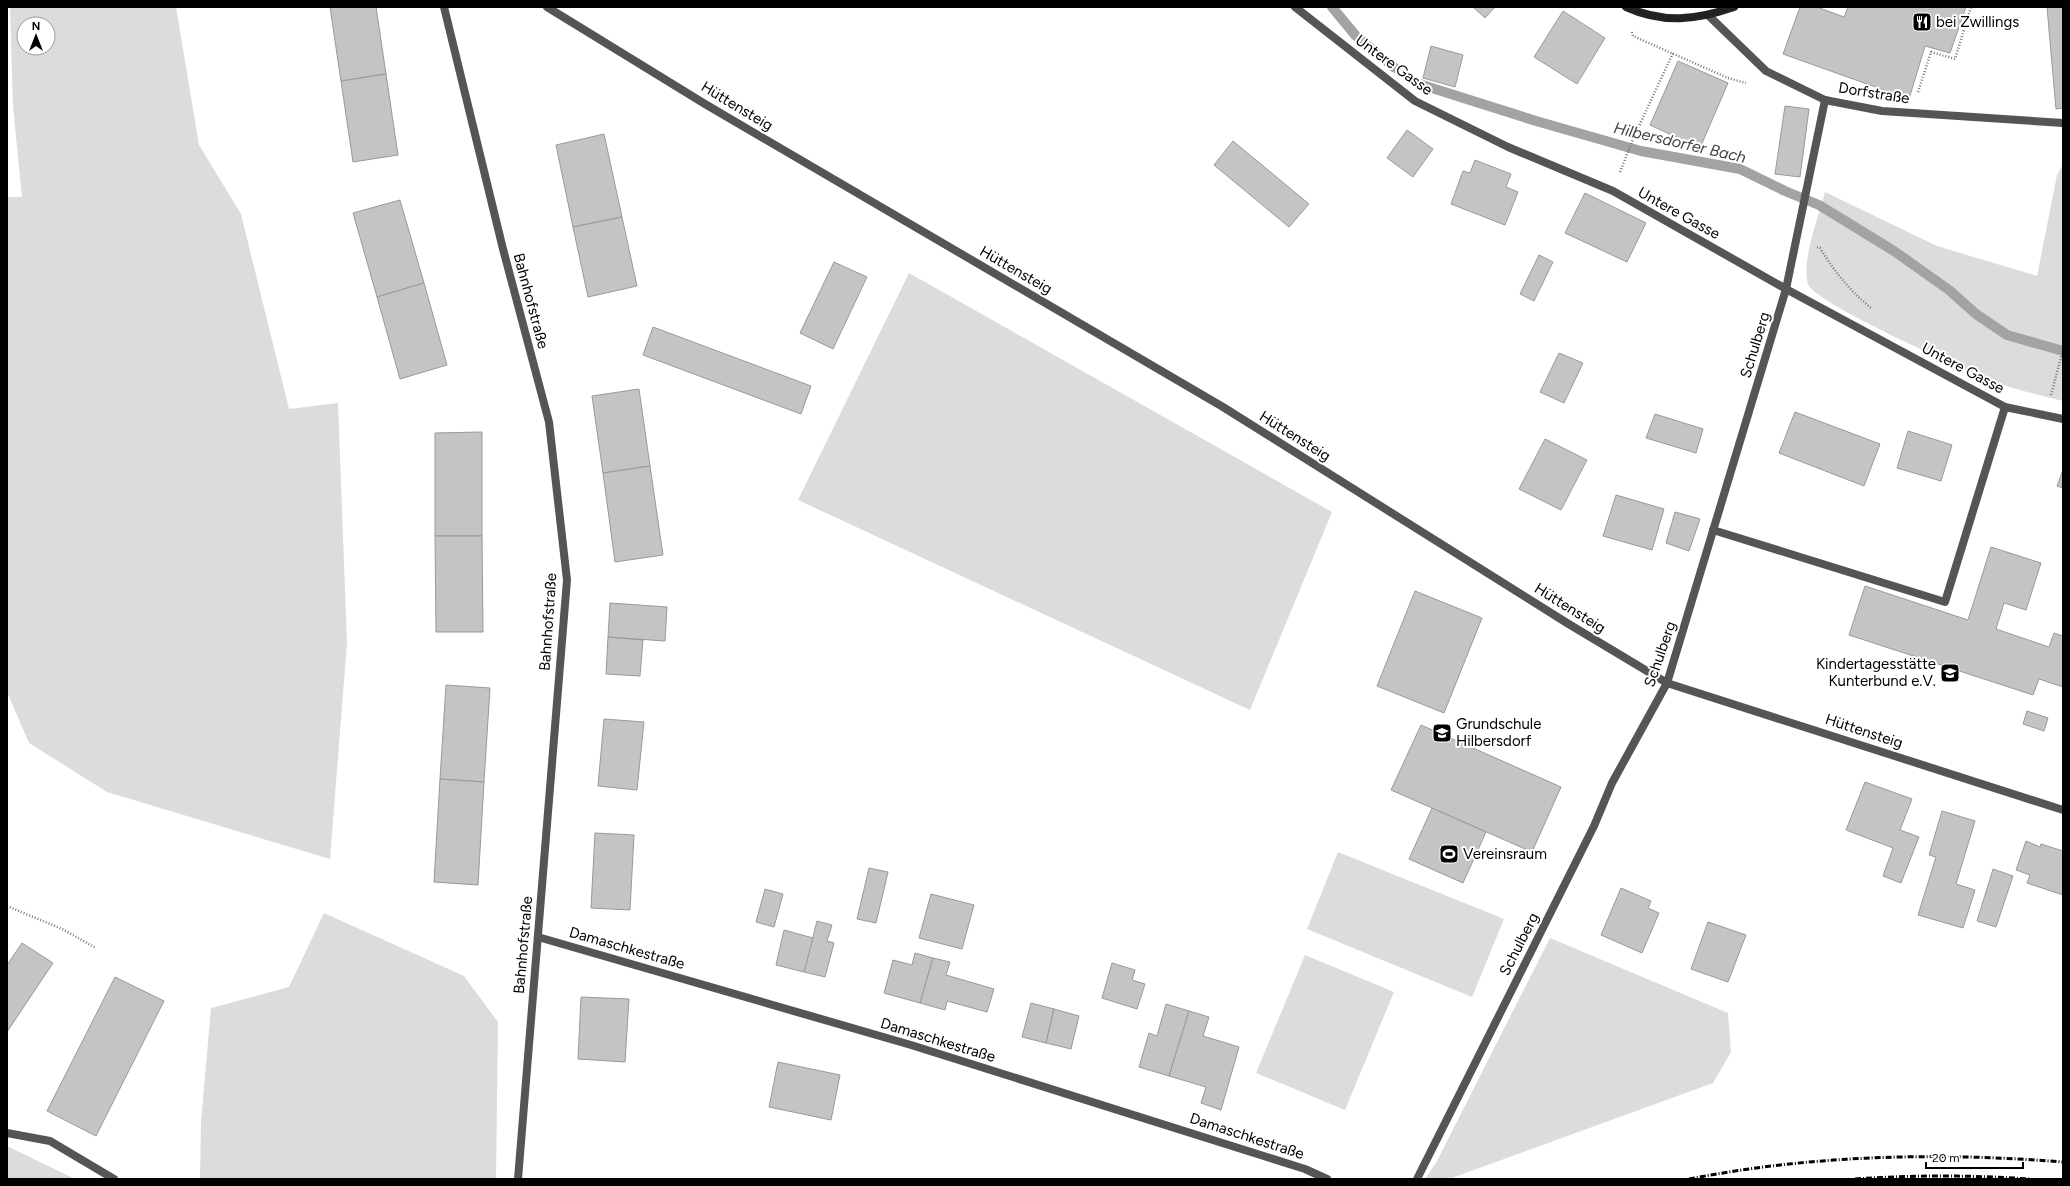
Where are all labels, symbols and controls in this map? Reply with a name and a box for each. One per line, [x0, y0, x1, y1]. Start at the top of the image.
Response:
restaurant icon: bei Zwillings [1911, 11, 1933, 33]
place label: bei Zwillings [1936, 13, 2019, 31]
north arrow [16, 16, 56, 56]
text: N [32, 20, 40, 33]
street label: Untere Gasse [1352, 31, 1436, 99]
street label: Hüttensteig [698, 78, 776, 134]
street label: Dorfstraße [1837, 79, 1911, 107]
water label: Hilbersdorfer Bach [1612, 118, 1748, 167]
street label: Untere Gasse [1635, 183, 1723, 243]
street label: Hüttensteig [977, 242, 1055, 298]
street label: Bahnhofstraße [510, 251, 552, 351]
street label: Schulberg [1736, 310, 1774, 380]
street label: Untere Gasse [1919, 339, 2007, 397]
street label: Hüttensteig [1256, 407, 1334, 465]
street label: Bahnhofstraße [536, 572, 560, 672]
street label: Hüttensteig [1531, 579, 1609, 637]
street label: Schulberg [1640, 619, 1680, 689]
place label: Kindertagesstätte Kunterbund e.V. [1816, 655, 1936, 690]
school or university icon: Kindertagesstätte Kunterbund e.V. [1939, 662, 1961, 684]
street label: Hüttensteig [1823, 710, 1905, 752]
place label: Grundschule Hilbersdorf [1456, 715, 1541, 750]
school or university icon: Grundschule Hilbersdorf [1431, 722, 1453, 744]
sports icon: Vereinsraum [1438, 843, 1460, 865]
place label: Vereinsraum [1463, 845, 1547, 863]
street label: Bahnhofstraße [510, 895, 536, 995]
street label: Schulberg [1495, 910, 1543, 978]
street label: Damaschkestraße [567, 923, 687, 973]
street label: Damaschkestraße [878, 1014, 998, 1066]
street label: Damaschkestraße [1188, 1109, 1306, 1163]
scale bar [1926, 1144, 2023, 1170]
text: 20 m [1932, 1151, 1960, 1165]

